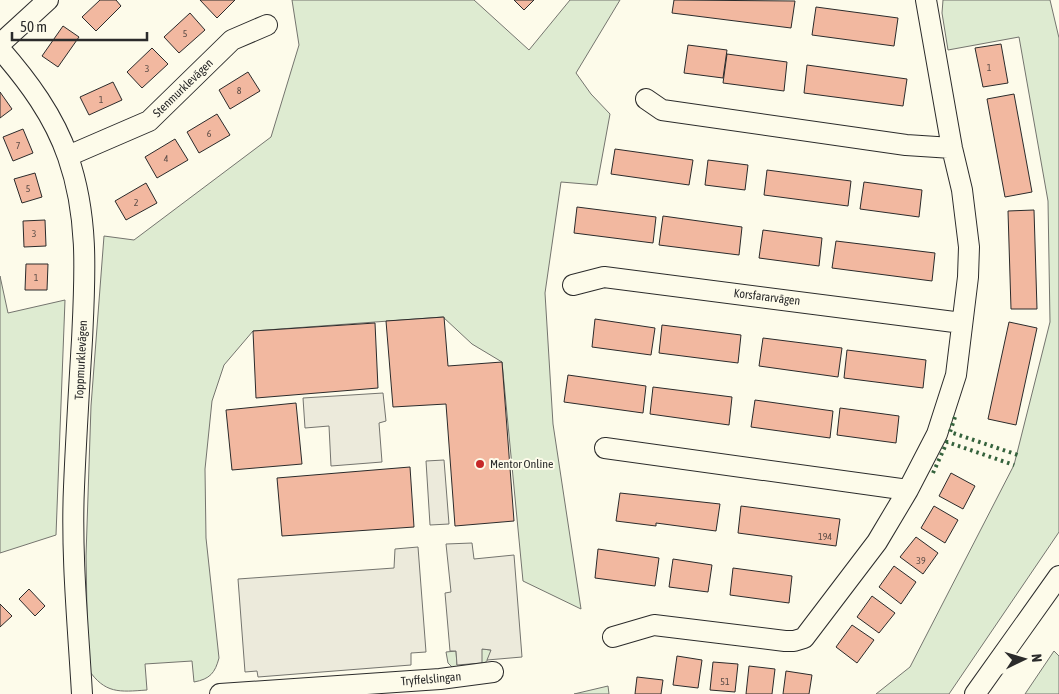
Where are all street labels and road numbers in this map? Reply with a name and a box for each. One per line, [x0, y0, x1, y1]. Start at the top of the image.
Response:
street label: Stenmurklevägen [150, 56, 216, 120]
street label: Korsfararvägen [733, 286, 801, 308]
street label: Toppmurklevägen [72, 320, 90, 400]
street label: Tryffelslingan [400, 669, 462, 689]

